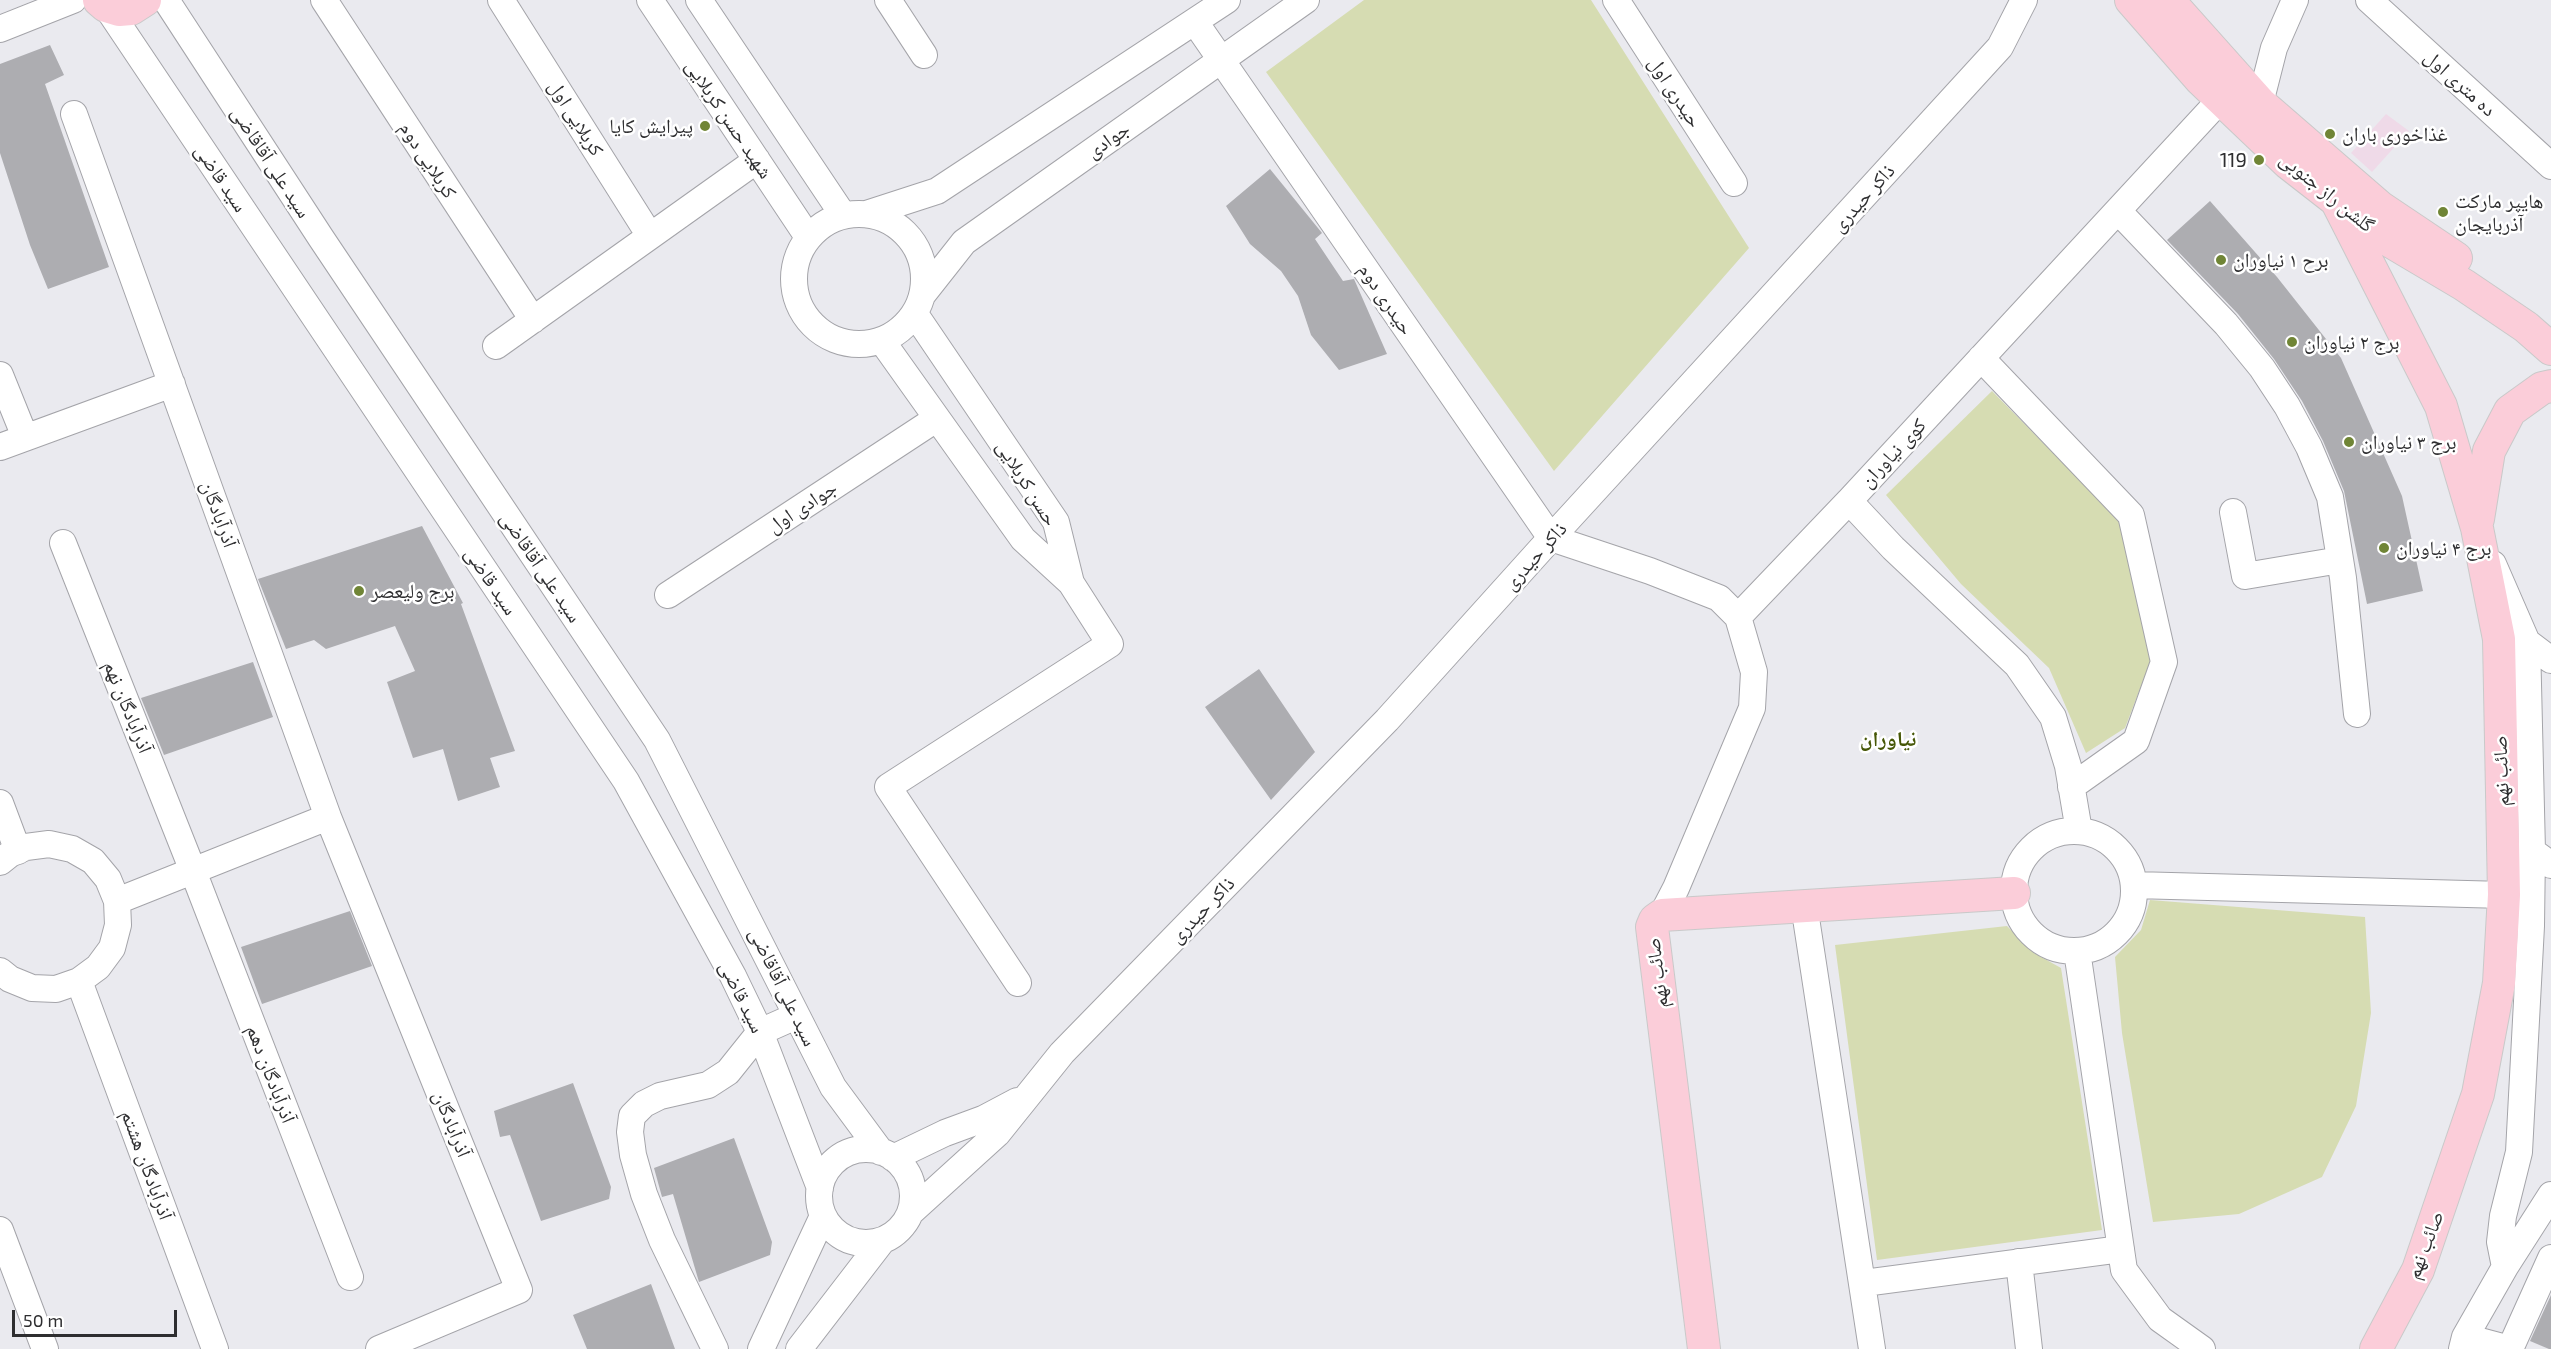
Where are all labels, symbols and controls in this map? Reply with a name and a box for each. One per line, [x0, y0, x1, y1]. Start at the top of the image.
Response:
street label: ده متری اول [2419, 45, 2501, 121]
street label: حیدری اول [1643, 52, 1707, 132]
street label: شهید حسن کربلایی [680, 55, 778, 183]
street label: کربلایی اول [543, 76, 609, 160]
street label: سید علی آقاقاضی [226, 102, 316, 222]
place label: پیرایش کایا [609, 114, 693, 138]
street label: کربلایی دوم [394, 117, 462, 203]
street label: جوادی [1082, 117, 1134, 163]
marker: پیرایش کایا [698, 119, 712, 133]
place label: غذاخوری باران [2342, 122, 2448, 146]
marker: غذاخوری باران [2323, 127, 2337, 141]
street label: سید قاضی [189, 139, 253, 217]
street label: گلشن راز جنوبی [2275, 147, 2379, 237]
place label: 119 [2220, 148, 2247, 172]
marker: 119 [2252, 153, 2266, 167]
street label: ذاکر حیدری [1826, 159, 1900, 237]
place label: هایپر مارکت آذربایجان [2455, 189, 2543, 236]
marker: هایپر مارکت آذربایجان [2436, 205, 2450, 219]
place label: برح ۱ نیاوران [2233, 248, 2329, 272]
marker: برح ۱ نیاوران [2214, 253, 2228, 267]
street label: حیدری دوم [1353, 259, 1419, 339]
place label: برج ۲ نیاوران [2304, 330, 2400, 354]
marker: برج ۲ نیاوران [2285, 335, 2299, 349]
street label: کوی نیاوران [1855, 413, 1931, 493]
place label: برج ۳ نیاوران [2361, 430, 2457, 454]
marker: برج ۳ نیاوران [2342, 435, 2356, 449]
street label: حسن کربلایی [991, 436, 1063, 530]
street label: جوادی اول [763, 476, 841, 538]
street label: آذرآبادگان [196, 477, 242, 551]
street label: سید علی آقاقاضی [495, 507, 587, 627]
street label: ذاکر حیدری [1498, 517, 1572, 595]
place label: برج ۴ نیاوران [2396, 536, 2492, 560]
marker: برج ۴ نیاوران [2377, 541, 2391, 555]
street label: سید قاضی [459, 542, 523, 620]
place label: برج ولیعصر [371, 579, 454, 603]
marker: برج ولیعصر [352, 584, 366, 598]
street label: آذرآبادگان نهم [99, 657, 157, 757]
district label: نیاوران [1860, 726, 1916, 752]
street label: صائب نهم [2488, 735, 2514, 807]
street label: ذاکر حیدری [1164, 872, 1240, 948]
street label: سید علی آقاقاضی [744, 924, 822, 1050]
street label: صائب نهم [1641, 936, 1673, 1010]
street label: سید قاضی [714, 957, 770, 1037]
street label: آذرآبادگان دهم [241, 1022, 301, 1126]
street label: آذرآبادگان [428, 1087, 476, 1161]
street label: آذرآبادگان هشتم [116, 1107, 178, 1223]
street label: صائب نهم [2401, 1208, 2449, 1282]
scale bar [15, 1298, 180, 1336]
text: 50 m [23, 1309, 63, 1331]

